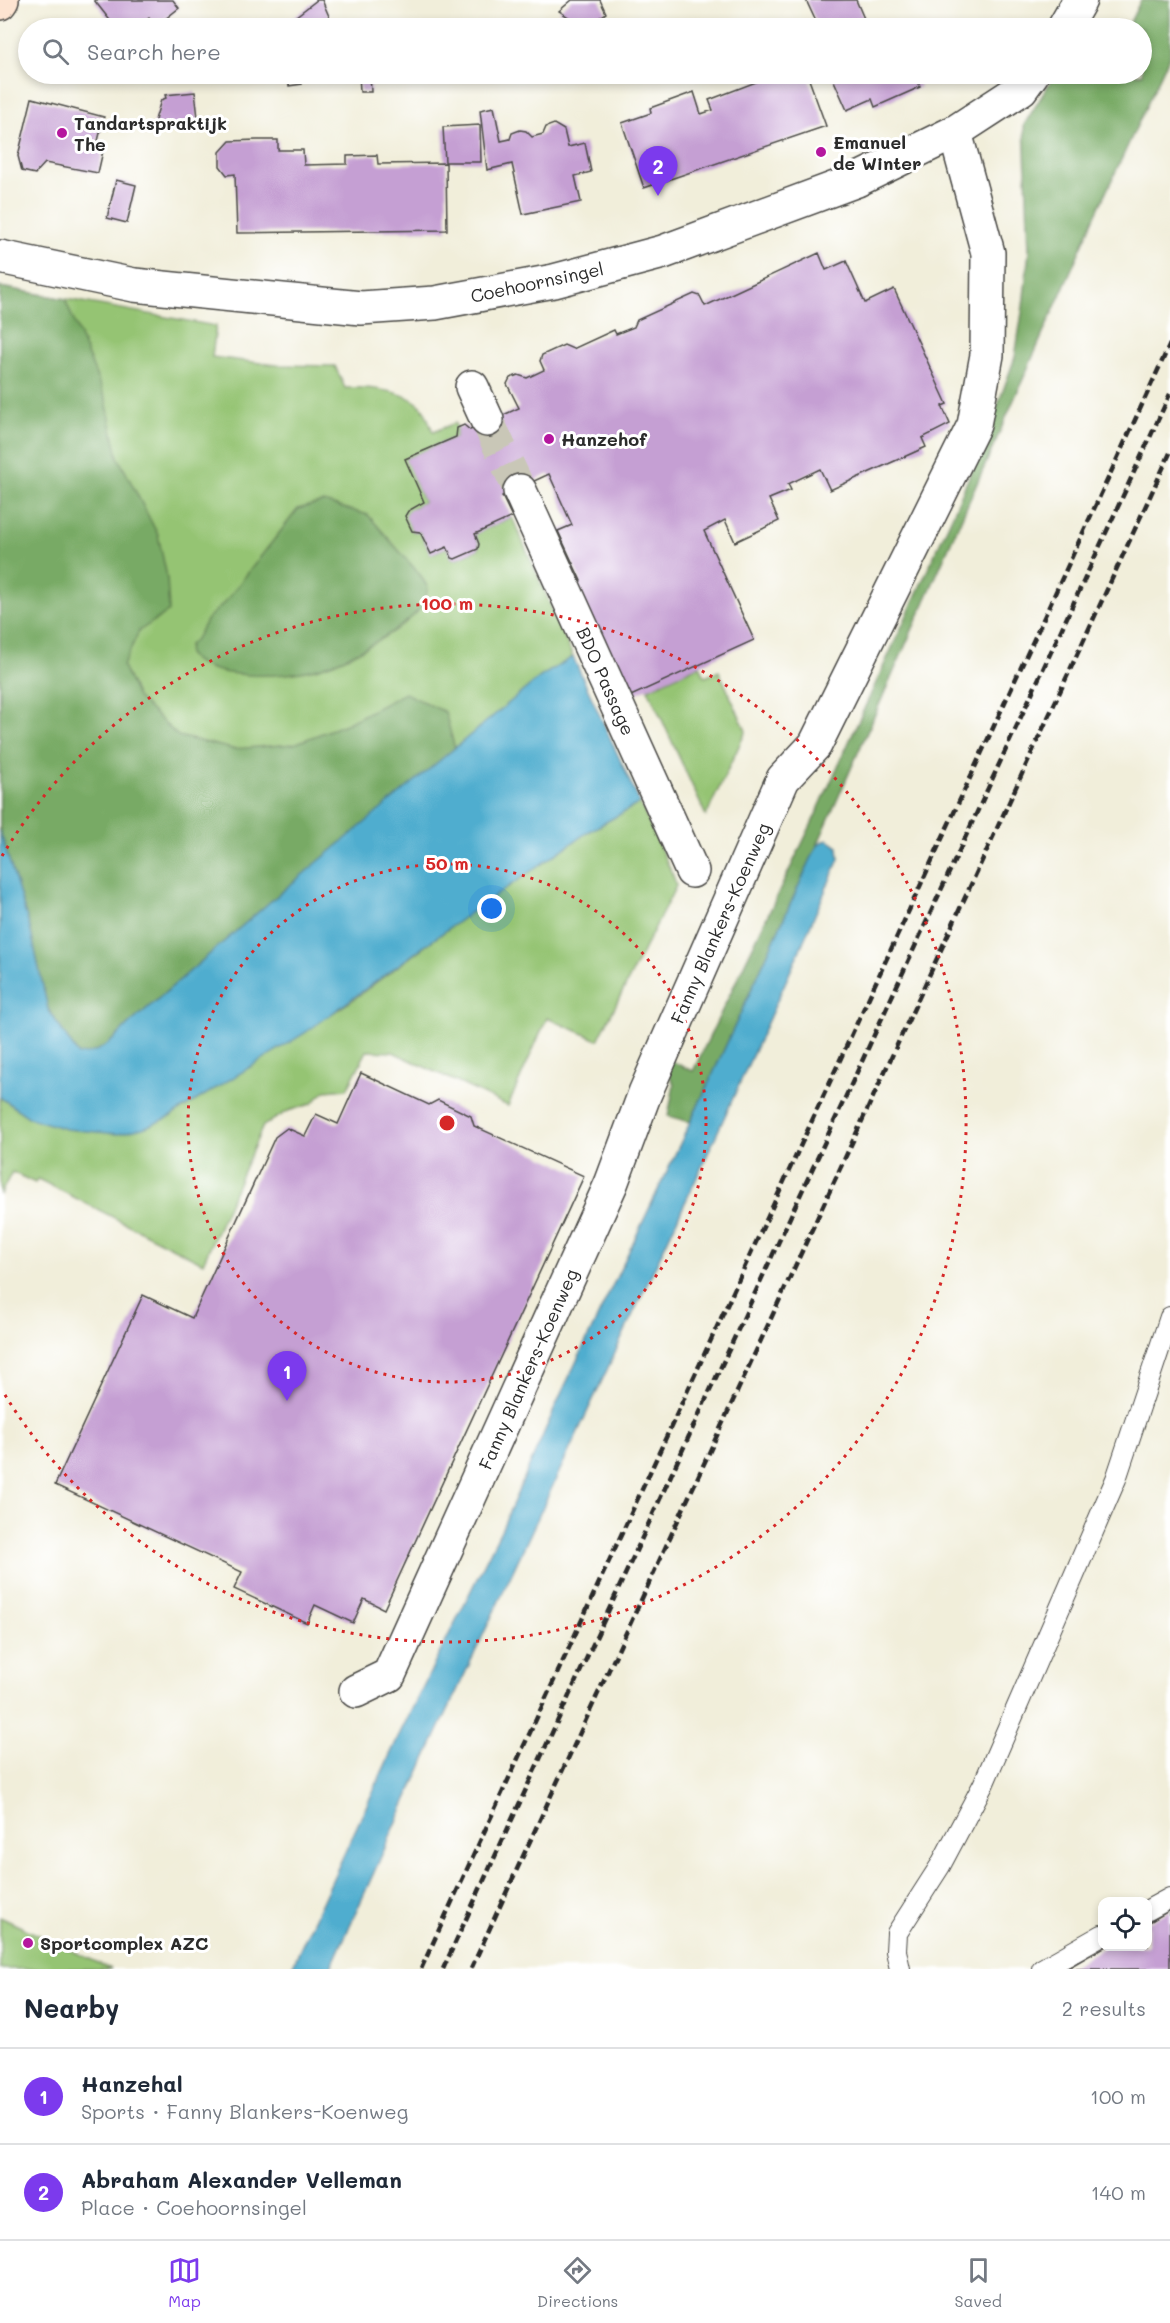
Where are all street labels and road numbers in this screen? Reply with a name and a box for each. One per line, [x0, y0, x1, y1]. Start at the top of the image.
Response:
street label: Coehoornsingel [468, 256, 606, 308]
street label: BDO Passage [571, 623, 641, 739]
street label: Fanny Blankers-Koenweg [665, 819, 775, 1027]
street label: Fanny Blankers-Koenweg [473, 1265, 583, 1473]

